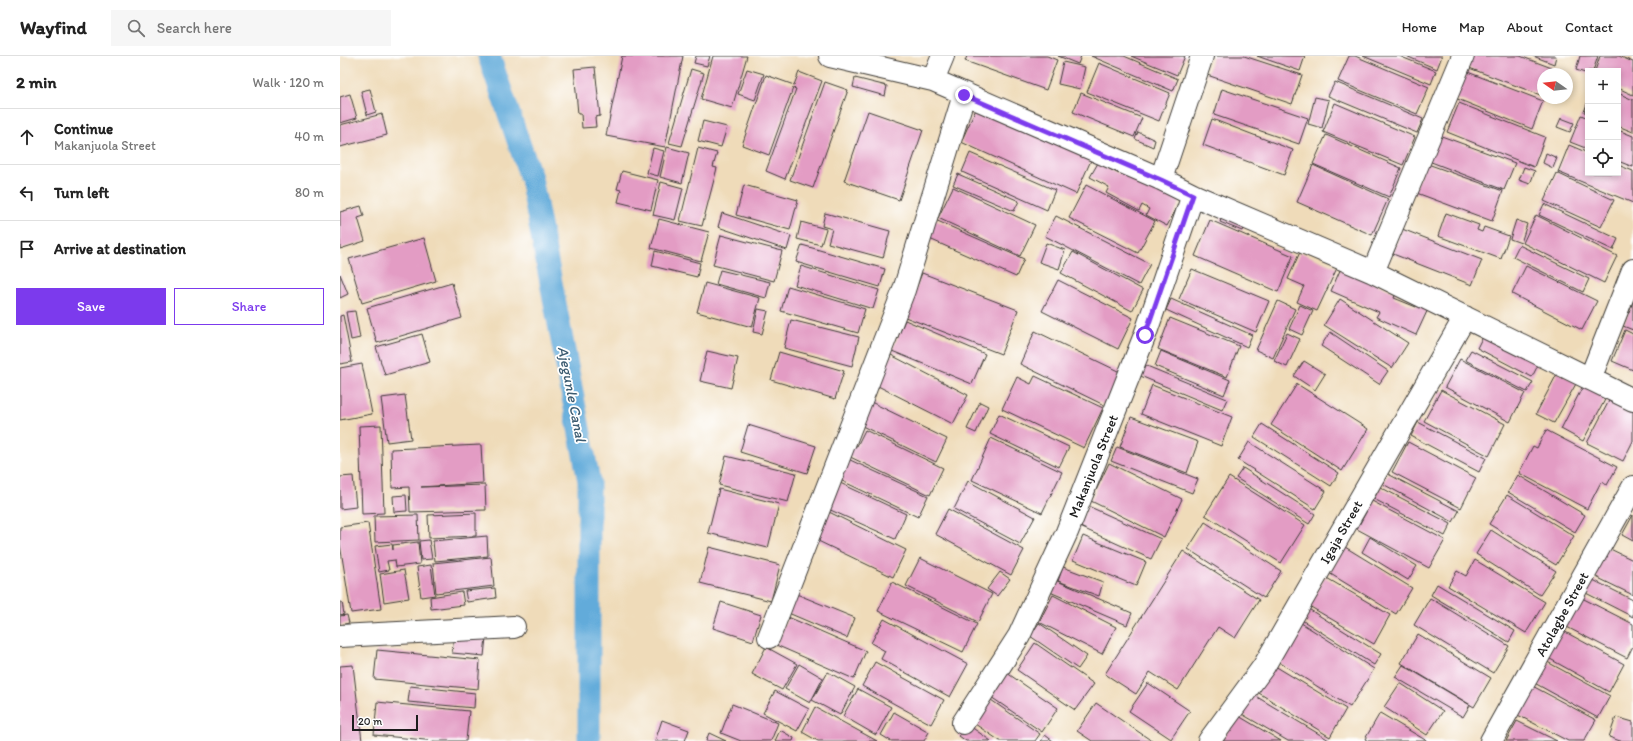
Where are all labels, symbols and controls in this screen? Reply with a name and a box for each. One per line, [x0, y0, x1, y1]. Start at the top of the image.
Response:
search box [111, 10, 391, 46]
text: Wayfind [20, 16, 87, 39]
icon: search [125, 17, 147, 39]
text: Search here [157, 19, 232, 37]
text: Home [1402, 19, 1437, 36]
text: Map [1459, 19, 1485, 36]
text: About [1507, 19, 1543, 36]
text: Contact [1565, 19, 1613, 36]
north arrow [1537, 68, 1573, 104]
map controls [1585, 68, 1621, 176]
button: + [1585, 68, 1621, 104]
text: 2 min [16, 72, 56, 92]
text: Walk · 120 m [253, 75, 324, 90]
route end [955, 86, 973, 104]
button: − [1585, 104, 1621, 140]
text: Continue [54, 120, 113, 138]
icon: ahead [16, 126, 38, 148]
text: 40 m [294, 129, 324, 144]
text: Makanjuola Street [54, 138, 156, 153]
button: locate [1585, 140, 1621, 176]
icon: left [16, 182, 38, 204]
text: Turn left [54, 184, 109, 202]
text: 80 m [295, 185, 324, 200]
icon: arrive [16, 238, 38, 260]
text: Arrive at destination [54, 240, 186, 258]
button: Save [16, 288, 166, 325]
button: Share [174, 288, 324, 325]
route start [1136, 326, 1154, 344]
water label: Ajegunle Canal [554, 345, 590, 445]
street label: Makanjuola Street [1065, 412, 1122, 520]
street label: Igaja Street [1316, 497, 1366, 567]
street label: Atolagbe Street [1532, 569, 1593, 659]
scale bar [352, 713, 418, 732]
text: 20 m [358, 715, 382, 728]

